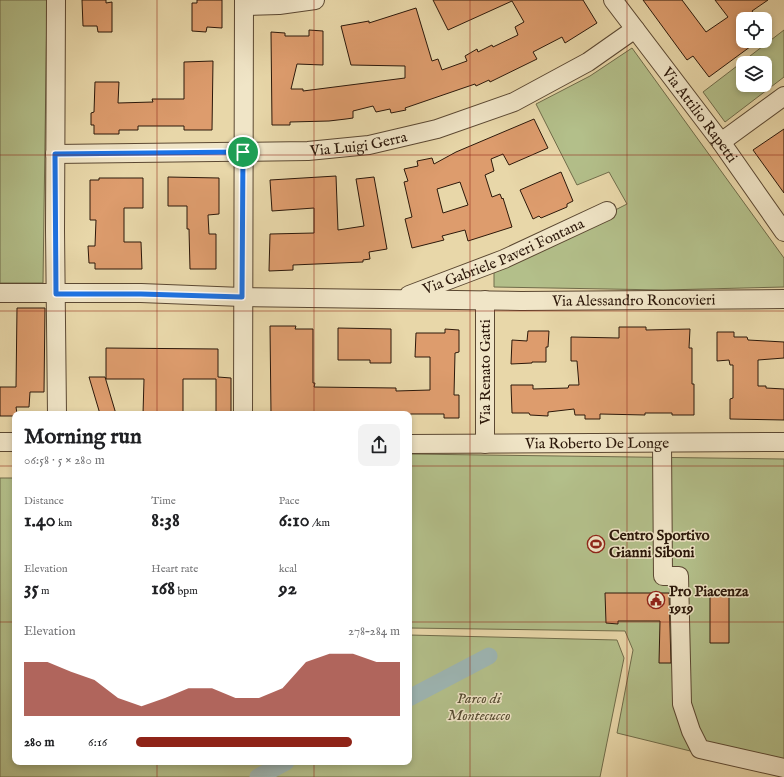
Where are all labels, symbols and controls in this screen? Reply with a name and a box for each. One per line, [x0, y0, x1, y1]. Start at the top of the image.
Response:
map controls [736, 12, 772, 92]
button: locate [736, 12, 772, 48]
button: layers [736, 56, 772, 92]
street label: Via Attilio Rapetti [657, 62, 742, 166]
street label: Via Luigi Gerra [308, 127, 409, 160]
pin [226, 135, 260, 169]
icon: arrive [232, 141, 254, 163]
street label: Via Gabriele Paveri Fontana [419, 213, 587, 299]
street label: Via Alessandro Roncovieri [551, 290, 716, 310]
street label: Via Renato Gatti [476, 319, 495, 426]
text: Morning run [24, 423, 142, 451]
button: share [358, 424, 400, 466]
street label: Via Roberto De Longe [524, 433, 669, 453]
text: 06:58 · 5 × 280 m [24, 452, 105, 469]
text: Distance [24, 494, 64, 508]
text: Time [151, 494, 176, 508]
text: Pace [279, 494, 299, 508]
text: 1.40 [24, 508, 56, 533]
text: 8:38 [151, 508, 180, 533]
text: 6:10 [279, 508, 310, 533]
text: km [56, 516, 72, 530]
text: /km [310, 516, 330, 530]
place label: Centro Sportivo Gianni Siboni [609, 526, 710, 562]
sports icon: Centro Sportivo Gianni Siboni [586, 534, 606, 554]
text: Elevation [24, 562, 68, 576]
text: Heart rate [151, 562, 198, 576]
text: kcal [279, 562, 297, 576]
text: 35 [24, 576, 39, 601]
text: 168 [151, 576, 175, 601]
text: 92 [279, 576, 297, 601]
place label: Pro Piacenza 1919 [669, 582, 749, 618]
text: m [39, 584, 50, 598]
text: bpm [175, 584, 198, 598]
public building icon: Pro Piacenza 1919 [646, 590, 666, 610]
text: Elevation [24, 623, 76, 640]
text: 278–284 m [348, 623, 400, 640]
park label: Parco di Montecucco [447, 689, 511, 725]
text: 280 m [24, 734, 54, 751]
text: 6:16 [88, 734, 107, 751]

